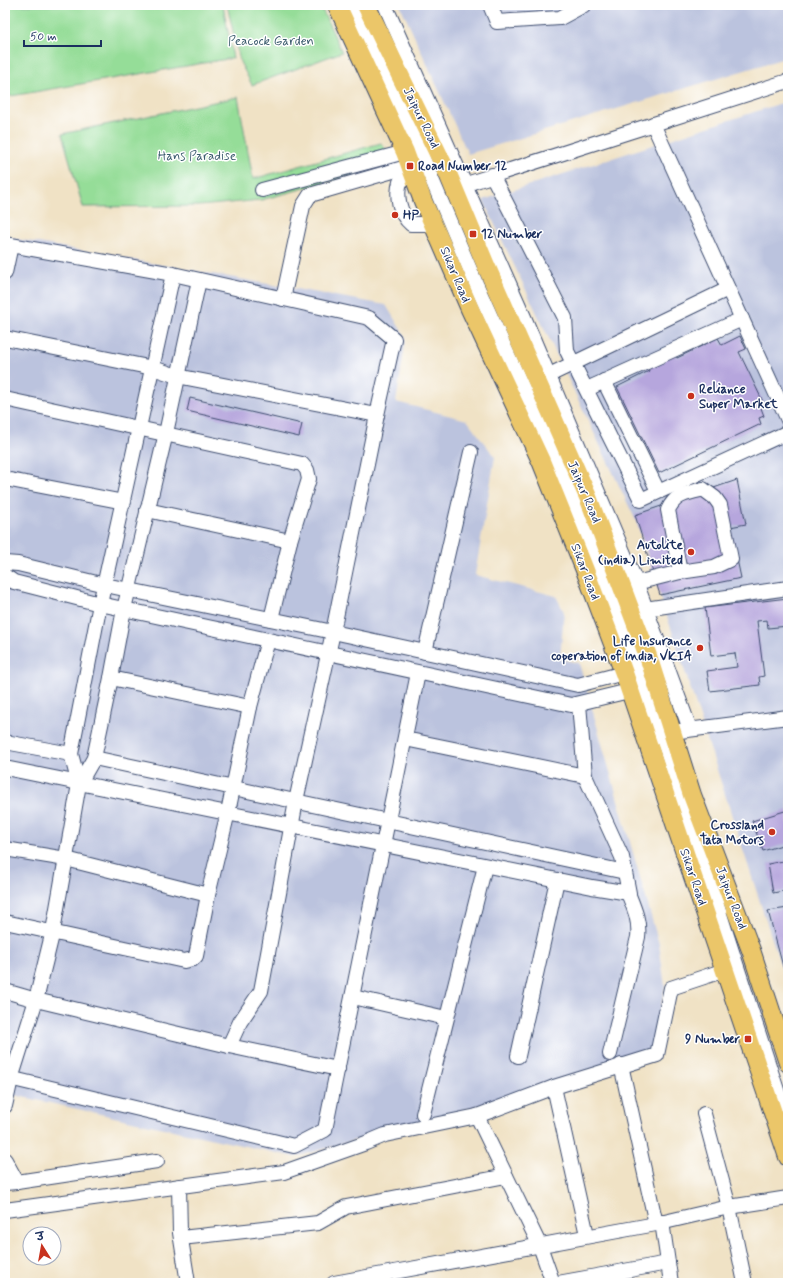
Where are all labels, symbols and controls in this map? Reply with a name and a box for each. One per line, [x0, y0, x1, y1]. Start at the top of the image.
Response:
scale bar [24, 22, 101, 48]
text: 50 m [30, 29, 57, 45]
park label: Peacock Garden [228, 33, 314, 50]
street label: Jaipur Road [399, 85, 443, 151]
park label: Hans Paradise [158, 148, 236, 165]
place label: Road Number 12 [418, 158, 507, 175]
marker: Road Number 12 [405, 161, 415, 171]
place label: HP [403, 207, 419, 224]
marker: HP [390, 210, 400, 220]
place label: 12 Number [481, 226, 543, 243]
marker: 12 Number [468, 229, 478, 239]
street label: Sikar Road [436, 244, 474, 306]
place label: Reliance Super Market [699, 381, 778, 413]
marker: Reliance Super Market [686, 391, 696, 401]
street label: Jaipur Road [563, 458, 605, 526]
place label: Autolite (india) Limited [598, 537, 684, 569]
street label: Sikar Road [566, 541, 604, 603]
marker: Autolite (india) Limited [686, 547, 696, 557]
place label: Life Insurance coperation of india, VKIA [551, 633, 692, 665]
marker: Life Insurance coperation of india, VKIA [695, 643, 705, 653]
place label: Crossland Tata Motors [700, 817, 764, 849]
marker: Crossland Tata Motors [767, 827, 777, 837]
street label: Sikar Road [675, 846, 711, 908]
street label: Jaipur Road [711, 864, 751, 932]
place label: 9 Number [685, 1031, 741, 1048]
marker: 9 Number [743, 1034, 753, 1044]
north arrow [22, 1226, 62, 1266]
text: उ [34, 1229, 47, 1245]

